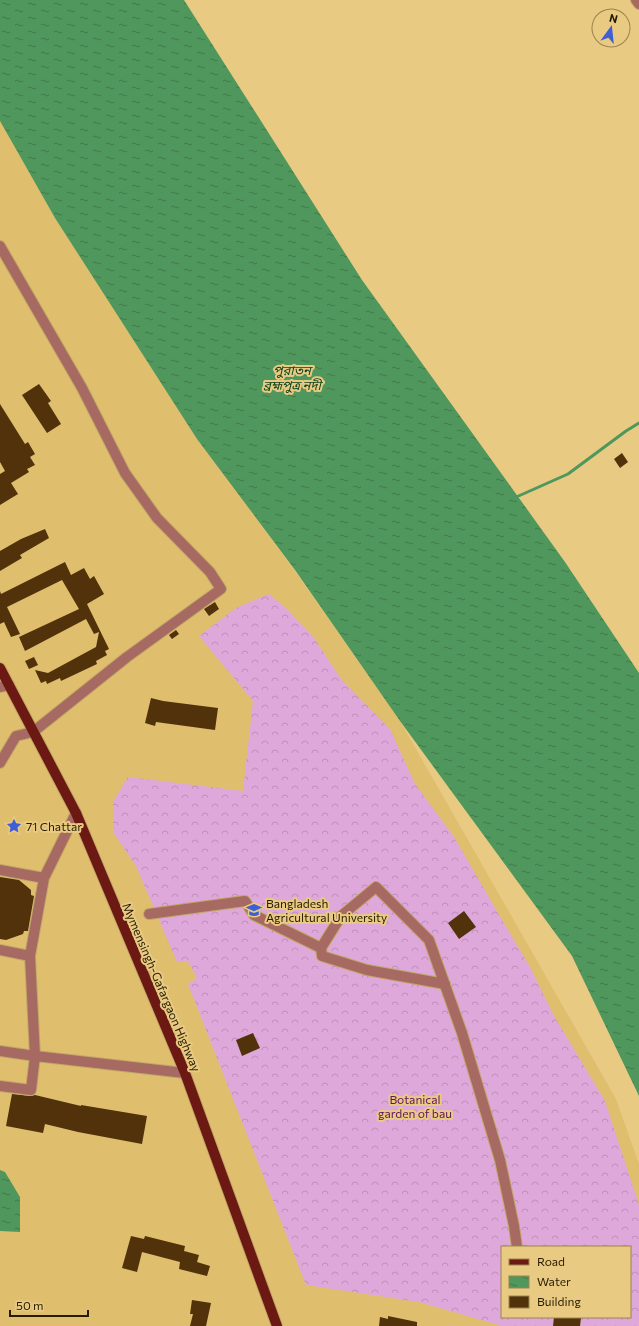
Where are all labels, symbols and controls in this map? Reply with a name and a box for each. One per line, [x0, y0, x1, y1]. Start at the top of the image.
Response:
north arrow [591, 8, 631, 48]
text: N [608, 11, 619, 25]
water label: পুরাতন ব্রহ্মপুত্র নদী [263, 362, 323, 393]
place icon: 71 Chattar [5, 817, 23, 835]
place label: 71 Chattar [26, 819, 82, 833]
place label: Bangladesh Agricultural University [266, 896, 387, 924]
street label: Mymensingh-Gafargaon Highway [120, 901, 204, 1073]
school or university icon: Bangladesh Agricultural University [245, 901, 263, 919]
park label: Botanical garden of bau [378, 1092, 452, 1120]
legend [501, 1246, 631, 1318]
text: Road [537, 1254, 565, 1268]
text: Water [537, 1274, 571, 1288]
scale bar [10, 1292, 88, 1318]
text: Building [537, 1294, 581, 1308]
text: 50 m [16, 1298, 44, 1312]

